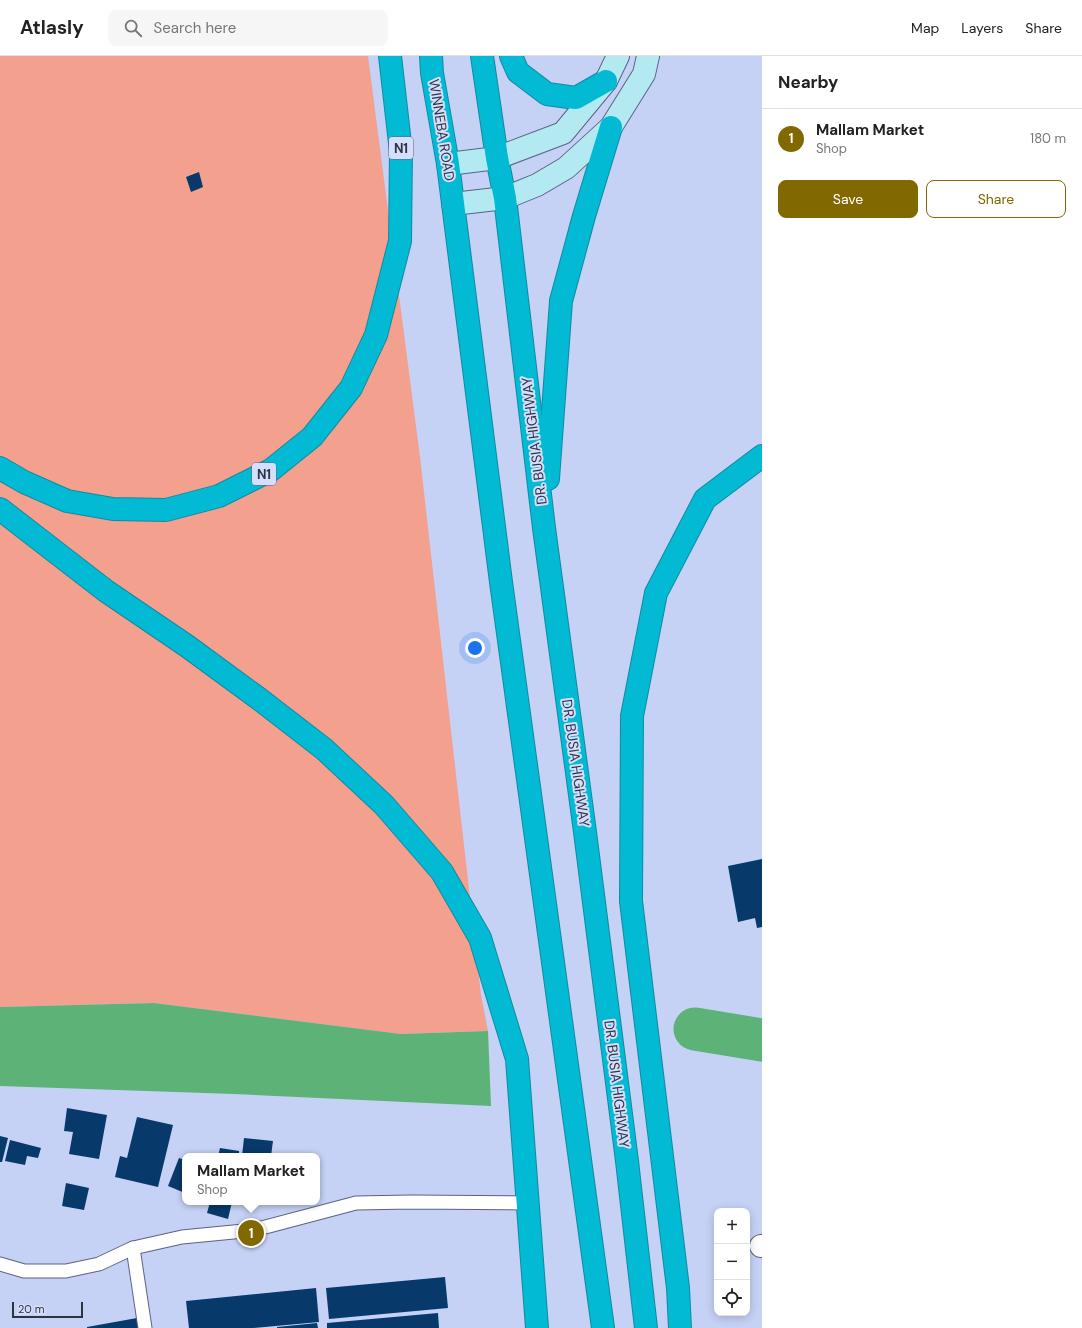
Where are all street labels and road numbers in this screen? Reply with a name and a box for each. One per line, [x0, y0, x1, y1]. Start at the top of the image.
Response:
street label: WINNEBA ROAD [425, 78, 459, 182]
road number: N1 [389, 137, 413, 159]
street label: DR. BUSIA HIGHWAY [517, 376, 551, 506]
road number: N1 [252, 463, 276, 485]
street label: DR. BUSIA HIGHWAY [558, 698, 594, 828]
street label: DR. BUSIA HIGHWAY [600, 1019, 634, 1149]

